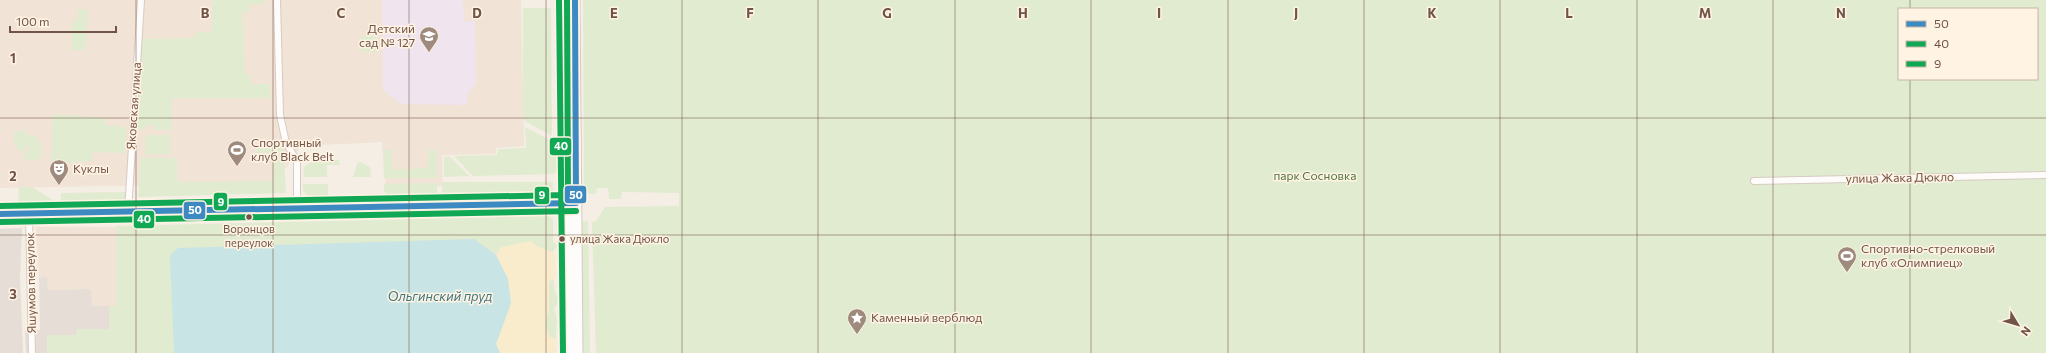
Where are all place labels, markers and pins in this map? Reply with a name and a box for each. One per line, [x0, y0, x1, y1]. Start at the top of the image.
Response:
place label: Детский сад № 127 [359, 21, 415, 49]
school or university icon: Детский сад № 127 [418, 25, 440, 53]
place label: Спортивный клуб Black Belt [251, 135, 334, 163]
sports icon: Спортивный клуб Black Belt [226, 139, 248, 167]
theatre icon: Куклы [48, 158, 70, 186]
place label: Куклы [73, 161, 109, 175]
marker: Воронцов переулок [244, 212, 254, 222]
place label: Воронцов переулок [223, 222, 275, 249]
place label: улица Жака Дюкло [570, 232, 670, 245]
marker: улица Жака Дюкло [557, 234, 567, 244]
place label: Спортивно-стрелковый клуб «Олимпиец» [1861, 241, 1995, 269]
sports icon: Спортивно-стрелковый клуб «Олимпиец» [1836, 245, 1858, 273]
place icon: Каменный верблюд [846, 307, 868, 335]
place label: Каменный верблюд [871, 310, 982, 324]

